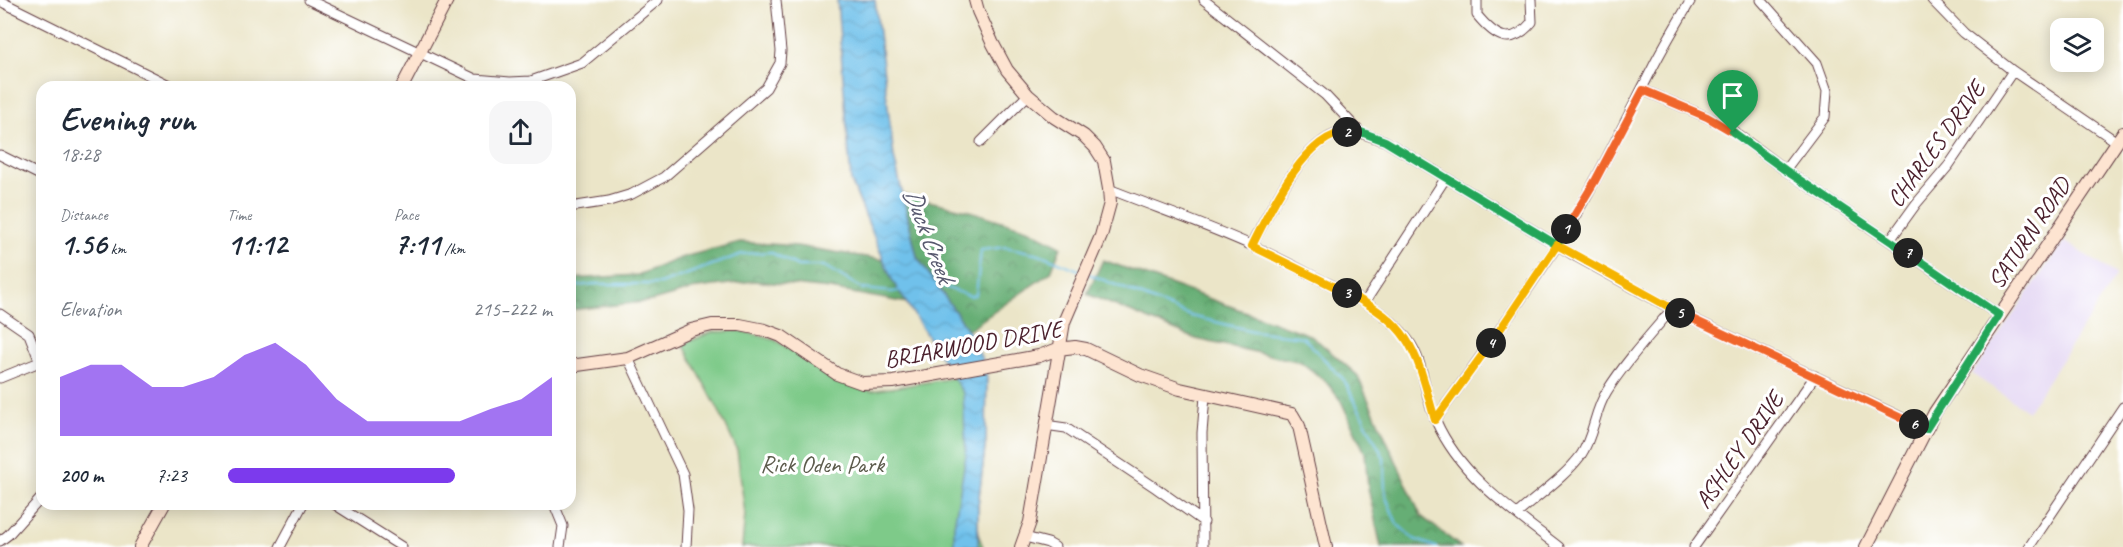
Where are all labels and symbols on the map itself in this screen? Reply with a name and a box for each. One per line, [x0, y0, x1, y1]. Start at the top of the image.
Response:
pin [1707, 70, 1758, 132]
street label: CHARLES DRIVE [1880, 72, 1994, 213]
pin: 2 [1332, 117, 1362, 147]
street label: SATURN ROAD [1981, 170, 2078, 294]
water label: Duck Creek [896, 183, 964, 291]
pin: 1 [1551, 214, 1581, 244]
pin: 7 [1893, 238, 1923, 268]
pin: 3 [1332, 278, 1362, 308]
pin: 5 [1665, 298, 1695, 328]
street label: BRIARWOOD DRIVE [882, 313, 1067, 374]
pin: 4 [1476, 328, 1506, 358]
street label: ASHLEY DRIVE [1688, 383, 1792, 514]
pin: 6 [1899, 409, 1929, 439]
park label: Rick Oden Park [760, 449, 886, 479]

